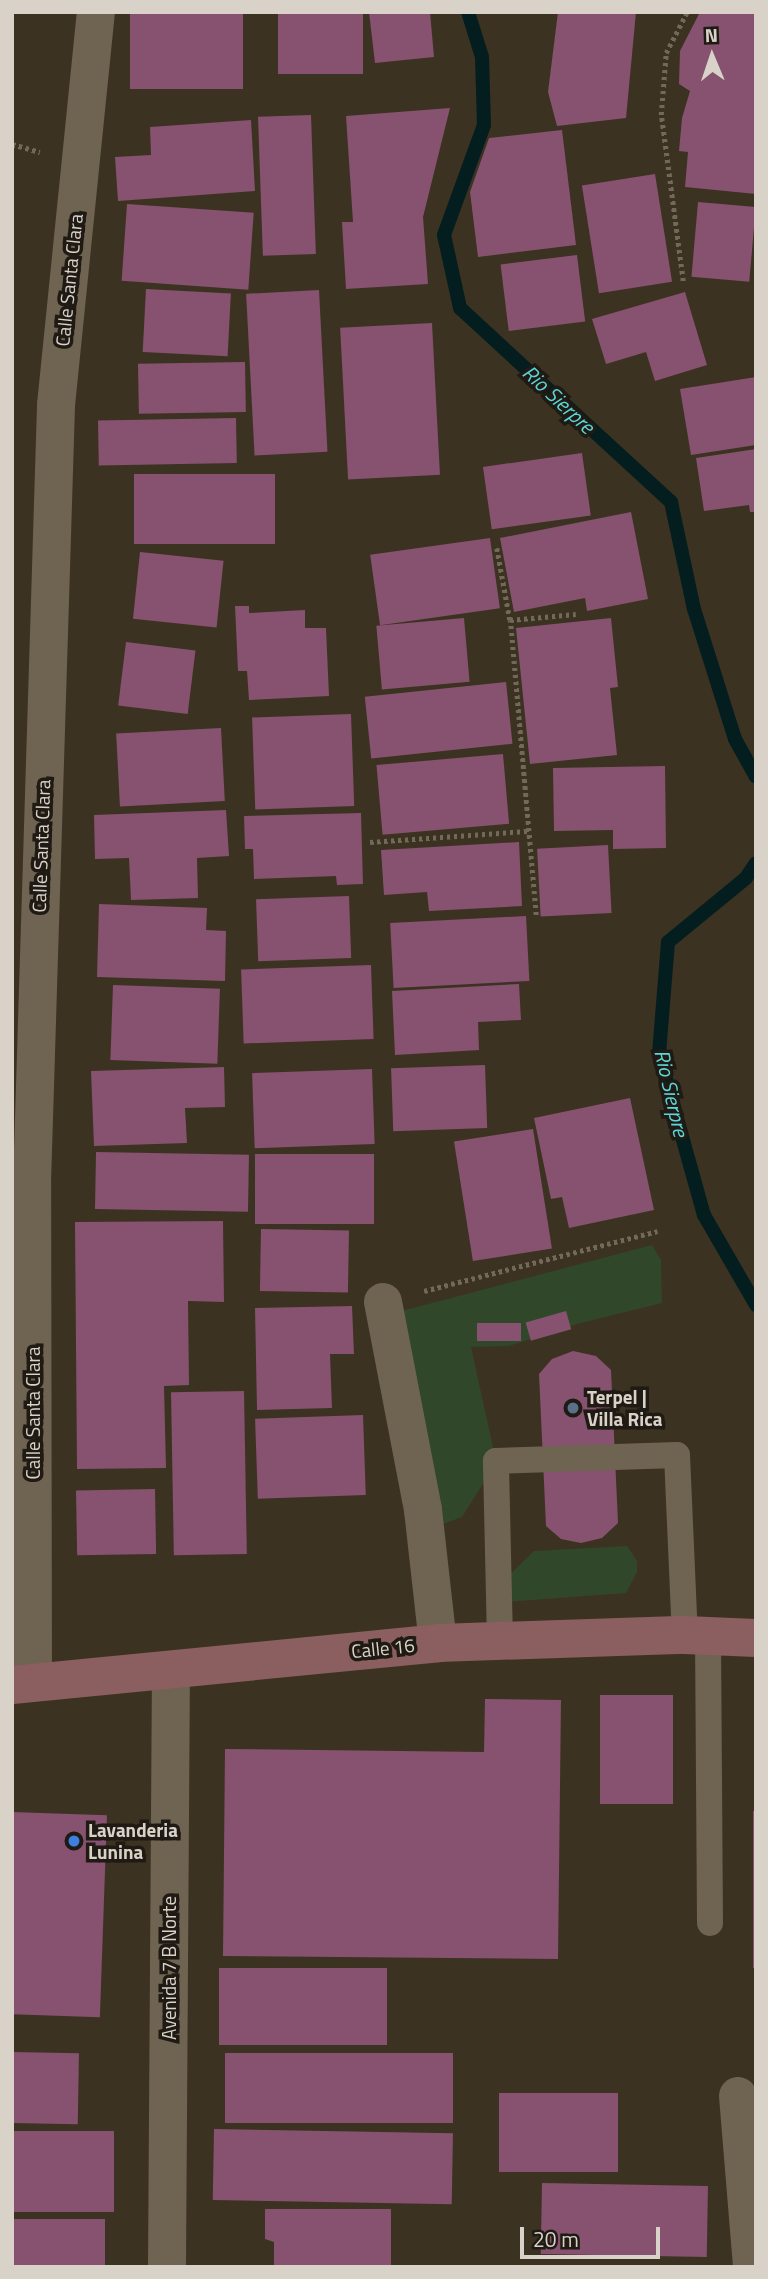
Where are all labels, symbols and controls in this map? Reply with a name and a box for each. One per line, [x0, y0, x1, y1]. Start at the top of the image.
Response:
text: N [704, 20, 718, 49]
north arrow [677, 21, 747, 91]
street label: Calle Santa Clara [51, 213, 87, 347]
water label: Rio Sierpre [518, 359, 600, 439]
street label: Calle Santa Clara [27, 779, 55, 913]
water label: Rio Sierpre [650, 1047, 694, 1139]
street label: Calle Santa Clara [22, 1346, 44, 1480]
place label: Terpel | Villa Rica [587, 1386, 662, 1430]
marker: Terpel | Villa Rica [565, 1400, 581, 1416]
street label: Calle 16 [350, 1633, 416, 1663]
place label: Lavanderia Lunina [88, 1819, 178, 1863]
marker: Lavanderia Lunina [66, 1833, 82, 1849]
street label: Avenida 7 B Norte [158, 1896, 180, 2040]
scale bar [523, 2212, 663, 2256]
text: 20 m [533, 2223, 579, 2255]

